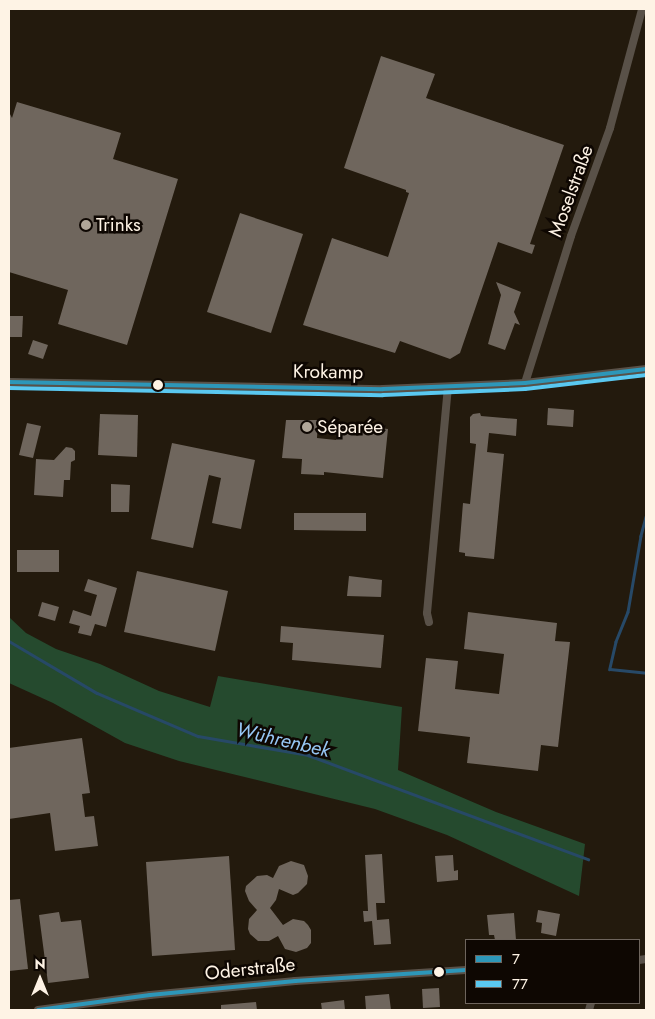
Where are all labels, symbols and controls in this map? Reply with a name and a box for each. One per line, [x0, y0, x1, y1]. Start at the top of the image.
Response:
street label: Moselstraße [544, 142, 598, 240]
place label: Trinks [96, 214, 141, 236]
marker: Trinks [80, 219, 92, 231]
street label: Krokamp [293, 360, 363, 384]
unlabelled marker [153, 380, 163, 390]
place label: Séparée [317, 416, 383, 438]
marker: Séparée [301, 421, 313, 433]
water label: Wührenbek [234, 718, 332, 762]
legend [465, 939, 640, 1004]
text: 7 [512, 948, 520, 970]
street label: Oderstraße [204, 953, 296, 985]
north arrow [15, 954, 65, 1004]
text: N [34, 954, 46, 974]
unlabelled marker [434, 967, 444, 977]
text: 77 [512, 973, 528, 995]

